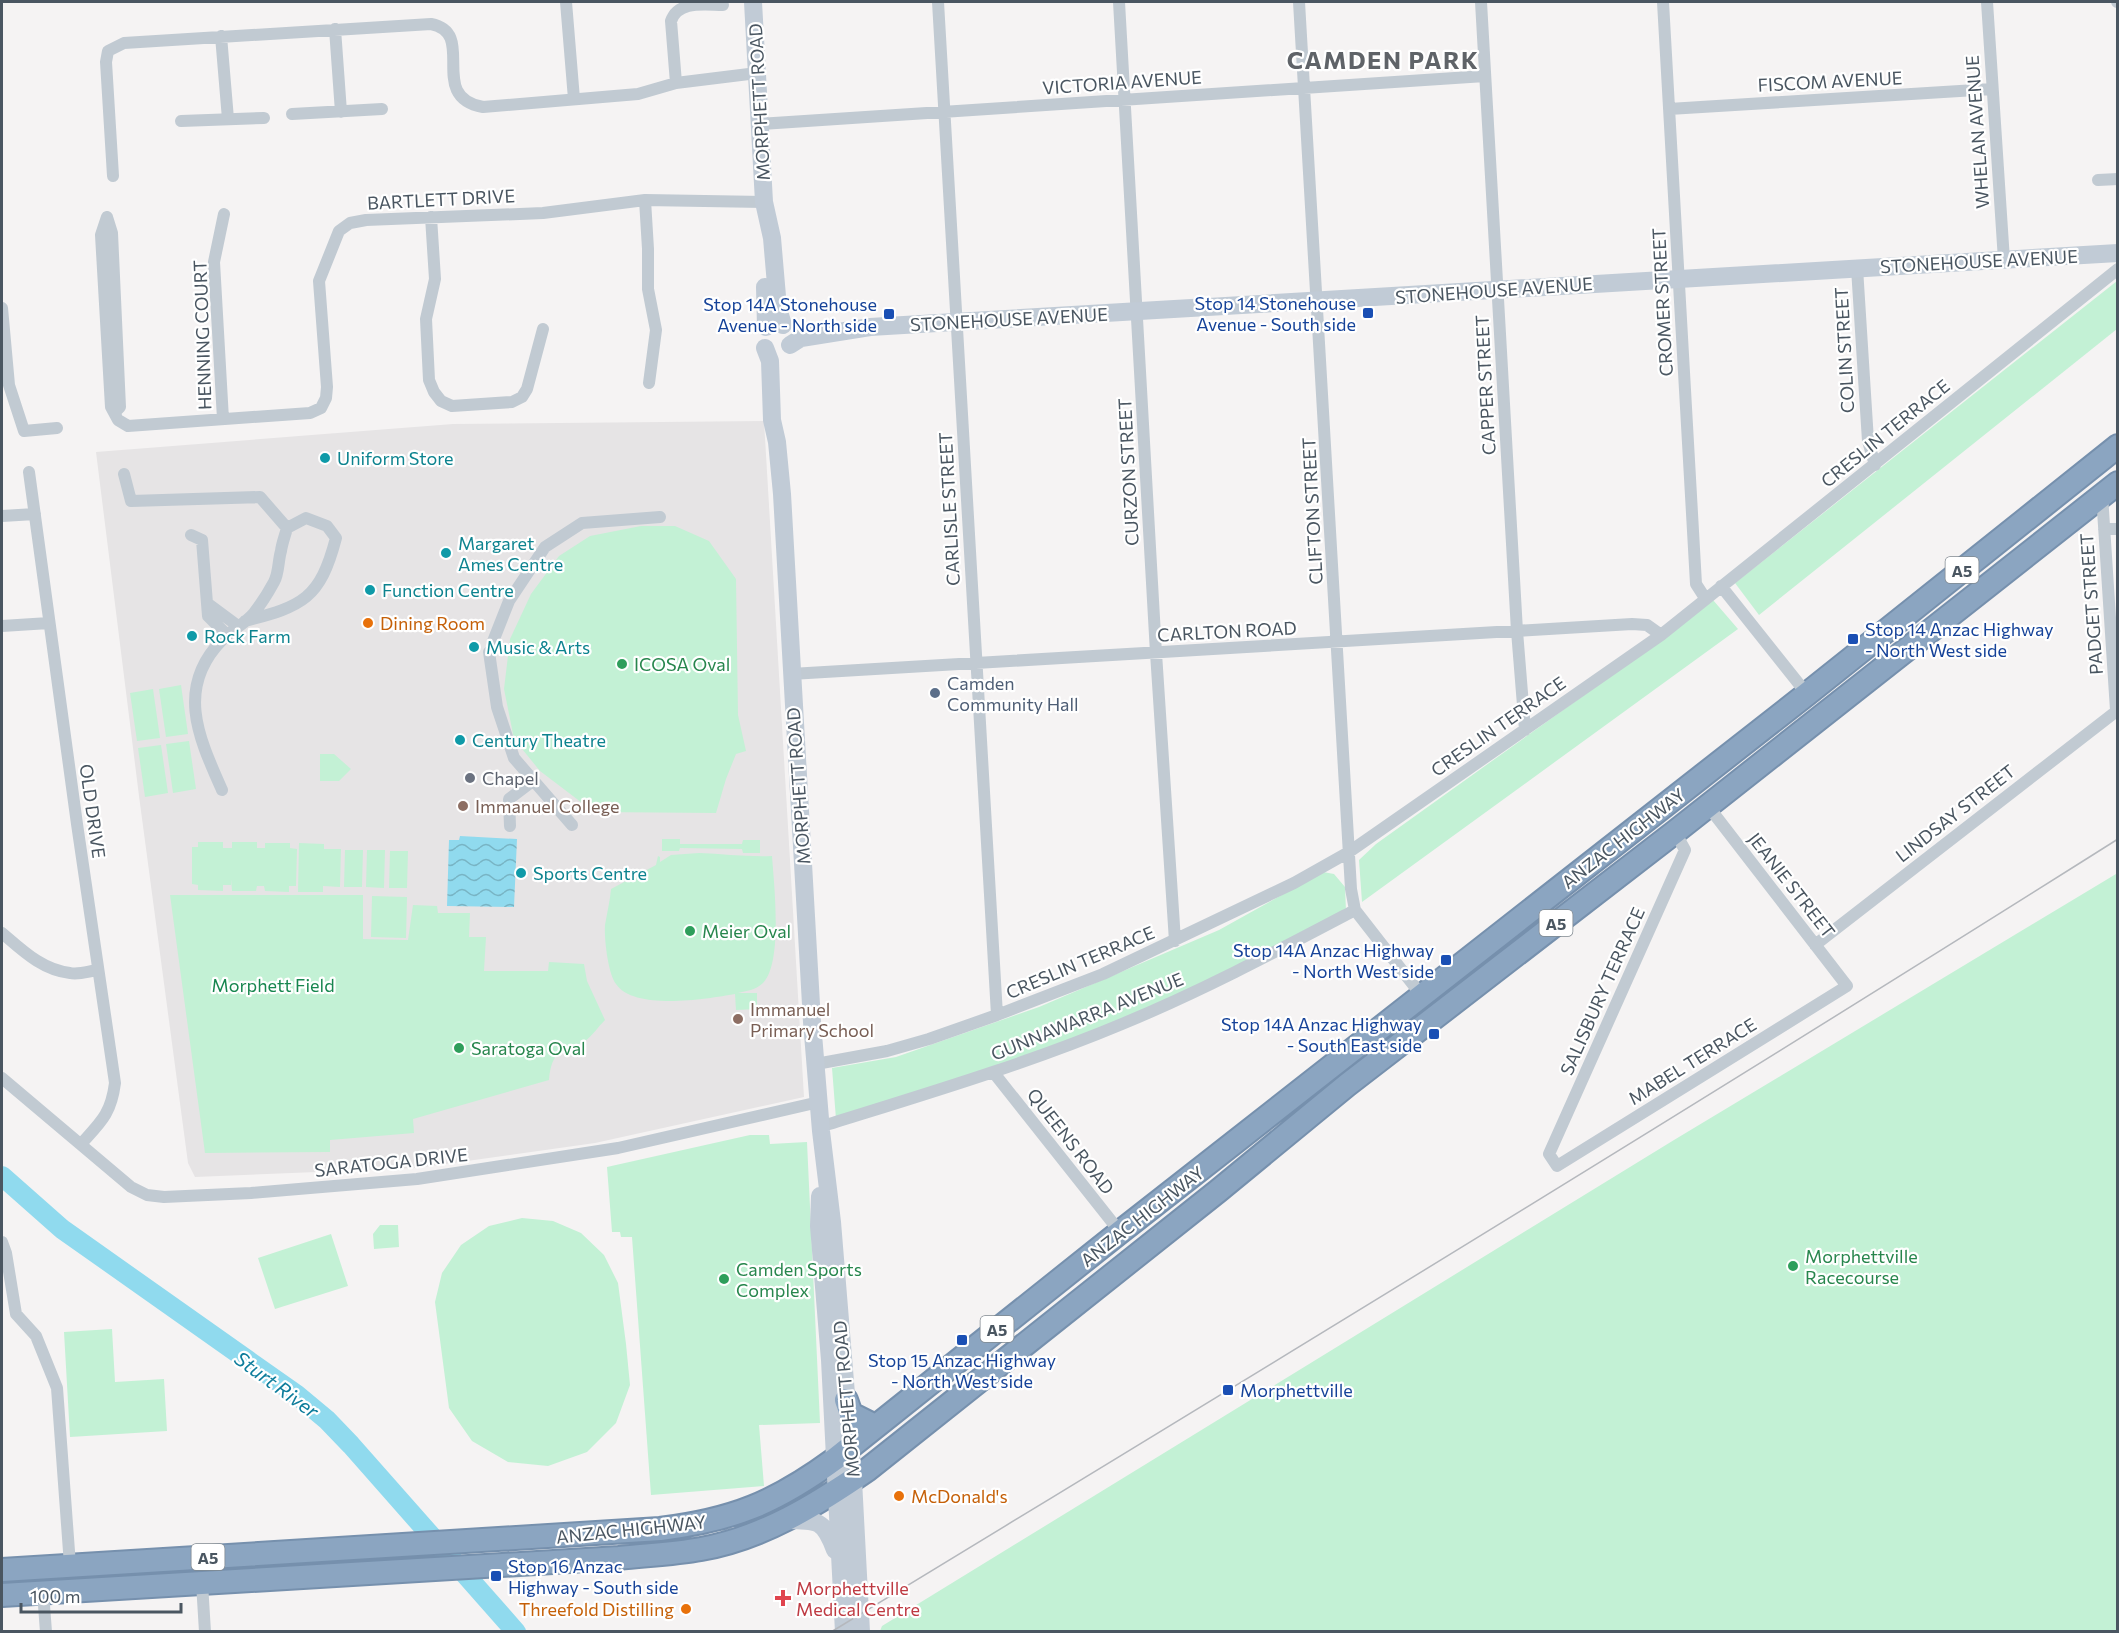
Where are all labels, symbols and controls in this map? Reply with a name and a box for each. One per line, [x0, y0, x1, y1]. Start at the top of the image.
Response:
street label: MORPHETT ROAD [744, 23, 774, 181]
district label: CAMDEN PARK [1287, 45, 1479, 74]
street label: WHELAN AVENUE [1961, 54, 1993, 210]
street label: VICTORIA AVENUE [1041, 65, 1203, 99]
street label: FISCOM AVENUE [1757, 66, 1903, 96]
street label: BARTLETT DRIVE [366, 184, 516, 214]
street label: CROMER STREET [1647, 227, 1677, 377]
street label: STONEHOUSE AVENUE [1880, 245, 2078, 277]
street label: HENNING COURT [188, 260, 216, 410]
street label: STONEHOUSE AVENUE [1395, 272, 1593, 308]
street label: COLIN STREET [1830, 286, 1858, 414]
place label: Stop 14 Stonehouse Avenue - South side [1195, 292, 1356, 335]
place label: Stop 14A Stonehouse Avenue - North side [703, 293, 877, 336]
street label: STONEHOUSE AVENUE [910, 303, 1108, 335]
marker: Stop 14 Stonehouse Avenue - South side [1361, 306, 1375, 320]
marker: Stop 14A Stonehouse Avenue - North side [882, 307, 896, 321]
street label: CAPPER STREET [1470, 314, 1500, 456]
street label: CRESLIN TERRACE [1816, 374, 1954, 492]
street label: CURZON STREET [1113, 398, 1143, 546]
street label: CARLISLE STREET [934, 432, 964, 586]
street label: CLIFTON STREET [1297, 437, 1327, 585]
place label: Uniform Store [337, 447, 454, 469]
marker: Uniform Store [318, 451, 332, 465]
place label: Margaret Ames Centre [458, 532, 563, 575]
street label: PADGET STREET [2075, 533, 2107, 675]
marker: Margaret Ames Centre [439, 546, 453, 560]
road number: A5 [1946, 557, 1978, 583]
place label: Function Centre [382, 579, 514, 601]
marker: Function Centre [363, 583, 377, 597]
place label: Dining Room [380, 612, 485, 634]
marker: Dining Room [361, 616, 375, 630]
street label: CARLTON ROAD [1157, 616, 1297, 646]
place label: Stop 14 Anzac Highway - North West side [1865, 618, 2054, 661]
place label: Rock Farm [204, 625, 291, 647]
marker: Rock Farm [185, 629, 199, 643]
marker: Stop 14 Anzac Highway - North West side [1846, 632, 1860, 646]
place label: Music & Arts [486, 636, 590, 658]
marker: Music & Arts [467, 640, 481, 654]
place label: ICOSA Oval [634, 653, 730, 675]
marker: ICOSA Oval [615, 657, 629, 671]
street label: CRESLIN TERRACE [1426, 671, 1570, 781]
place label: Camden Community Hall [947, 672, 1079, 715]
marker: Camden Community Hall [928, 686, 942, 700]
street label: MORPHETT ROAD [782, 707, 814, 865]
place label: Century Theatre [472, 729, 606, 751]
marker: Century Theatre [453, 733, 467, 747]
street label: LINDSAY STREET [1891, 760, 2019, 866]
street label: OLD DRIVE [75, 762, 111, 860]
place label: Chapel [482, 767, 539, 789]
marker: Chapel [463, 771, 477, 785]
street label: ANZAC HIGHWAY [1557, 783, 1689, 893]
place label: Immanuel College [475, 795, 620, 817]
marker: Immanuel College [456, 799, 470, 813]
street label: JEANIE STREET [1744, 828, 1840, 942]
place label: Sports Centre [533, 862, 647, 884]
marker: Sports Centre [514, 866, 528, 880]
street label: SALISBURY TERRACE [1555, 904, 1649, 1078]
road number: A5 [1540, 910, 1572, 936]
place label: Meier Oval [702, 920, 791, 942]
street label: CRESLIN TERRACE [1002, 921, 1158, 1003]
marker: Meier Oval [683, 924, 697, 938]
place label: Stop 14A Anzac Highway - North West side [1233, 939, 1434, 982]
marker: Stop 14A Anzac Highway - North West side [1439, 953, 1453, 967]
street label: GUNNAWARRA AVENUE [988, 967, 1186, 1065]
park label: Morphett Field [211, 974, 335, 996]
place label: Immanuel Primary School [750, 998, 874, 1041]
marker: Immanuel Primary School [731, 1012, 745, 1026]
place label: Stop 14A Anzac Highway - South East side [1221, 1013, 1422, 1056]
street label: MABEL TERRACE [1624, 1013, 1760, 1109]
marker: Stop 14A Anzac Highway - South East side [1427, 1027, 1441, 1041]
place label: Saratoga Oval [471, 1037, 586, 1059]
marker: Saratoga Oval [452, 1041, 466, 1055]
street label: QUEENS ROAD [1023, 1084, 1119, 1198]
street label: SARATOGA DRIVE [313, 1143, 469, 1181]
street label: ANZAC HIGHWAY [1076, 1161, 1208, 1271]
place label: Morphettville Racecourse [1805, 1245, 1918, 1288]
place label: Camden Sports Complex [736, 1258, 862, 1301]
marker: Morphettville Racecourse [1786, 1259, 1800, 1273]
marker: Camden Sports Complex [717, 1272, 731, 1286]
road number: A5 [980, 1316, 1014, 1342]
street label: MORPHETT ROAD [828, 1320, 864, 1478]
marker: Stop 15 Anzac Highway - North West side [955, 1333, 969, 1347]
water label: Sturt River [230, 1345, 325, 1423]
place label: Stop 15 Anzac Highway - North West side [868, 1349, 1056, 1392]
place label: Morphettville [1240, 1379, 1353, 1401]
marker: Morphettville [1221, 1383, 1235, 1397]
place label: McDonald's [911, 1485, 1008, 1507]
marker: McDonald's [892, 1489, 906, 1503]
street label: ANZAC HIGHWAY [555, 1510, 707, 1548]
road number: A5 [192, 1544, 224, 1570]
place label: Stop 16 Anzac Highway - South side [508, 1555, 678, 1598]
marker: Stop 16 Anzac Highway - South side [489, 1569, 503, 1583]
scale bar [21, 1576, 182, 1614]
place label: Morphettville Medical Centre [796, 1577, 920, 1620]
text: 100 m [30, 1585, 80, 1607]
marker: Morphettville Medical Centre [774, 1589, 792, 1607]
place label: Threefold Distilling [519, 1598, 674, 1620]
marker: Threefold Distilling [679, 1602, 693, 1616]

